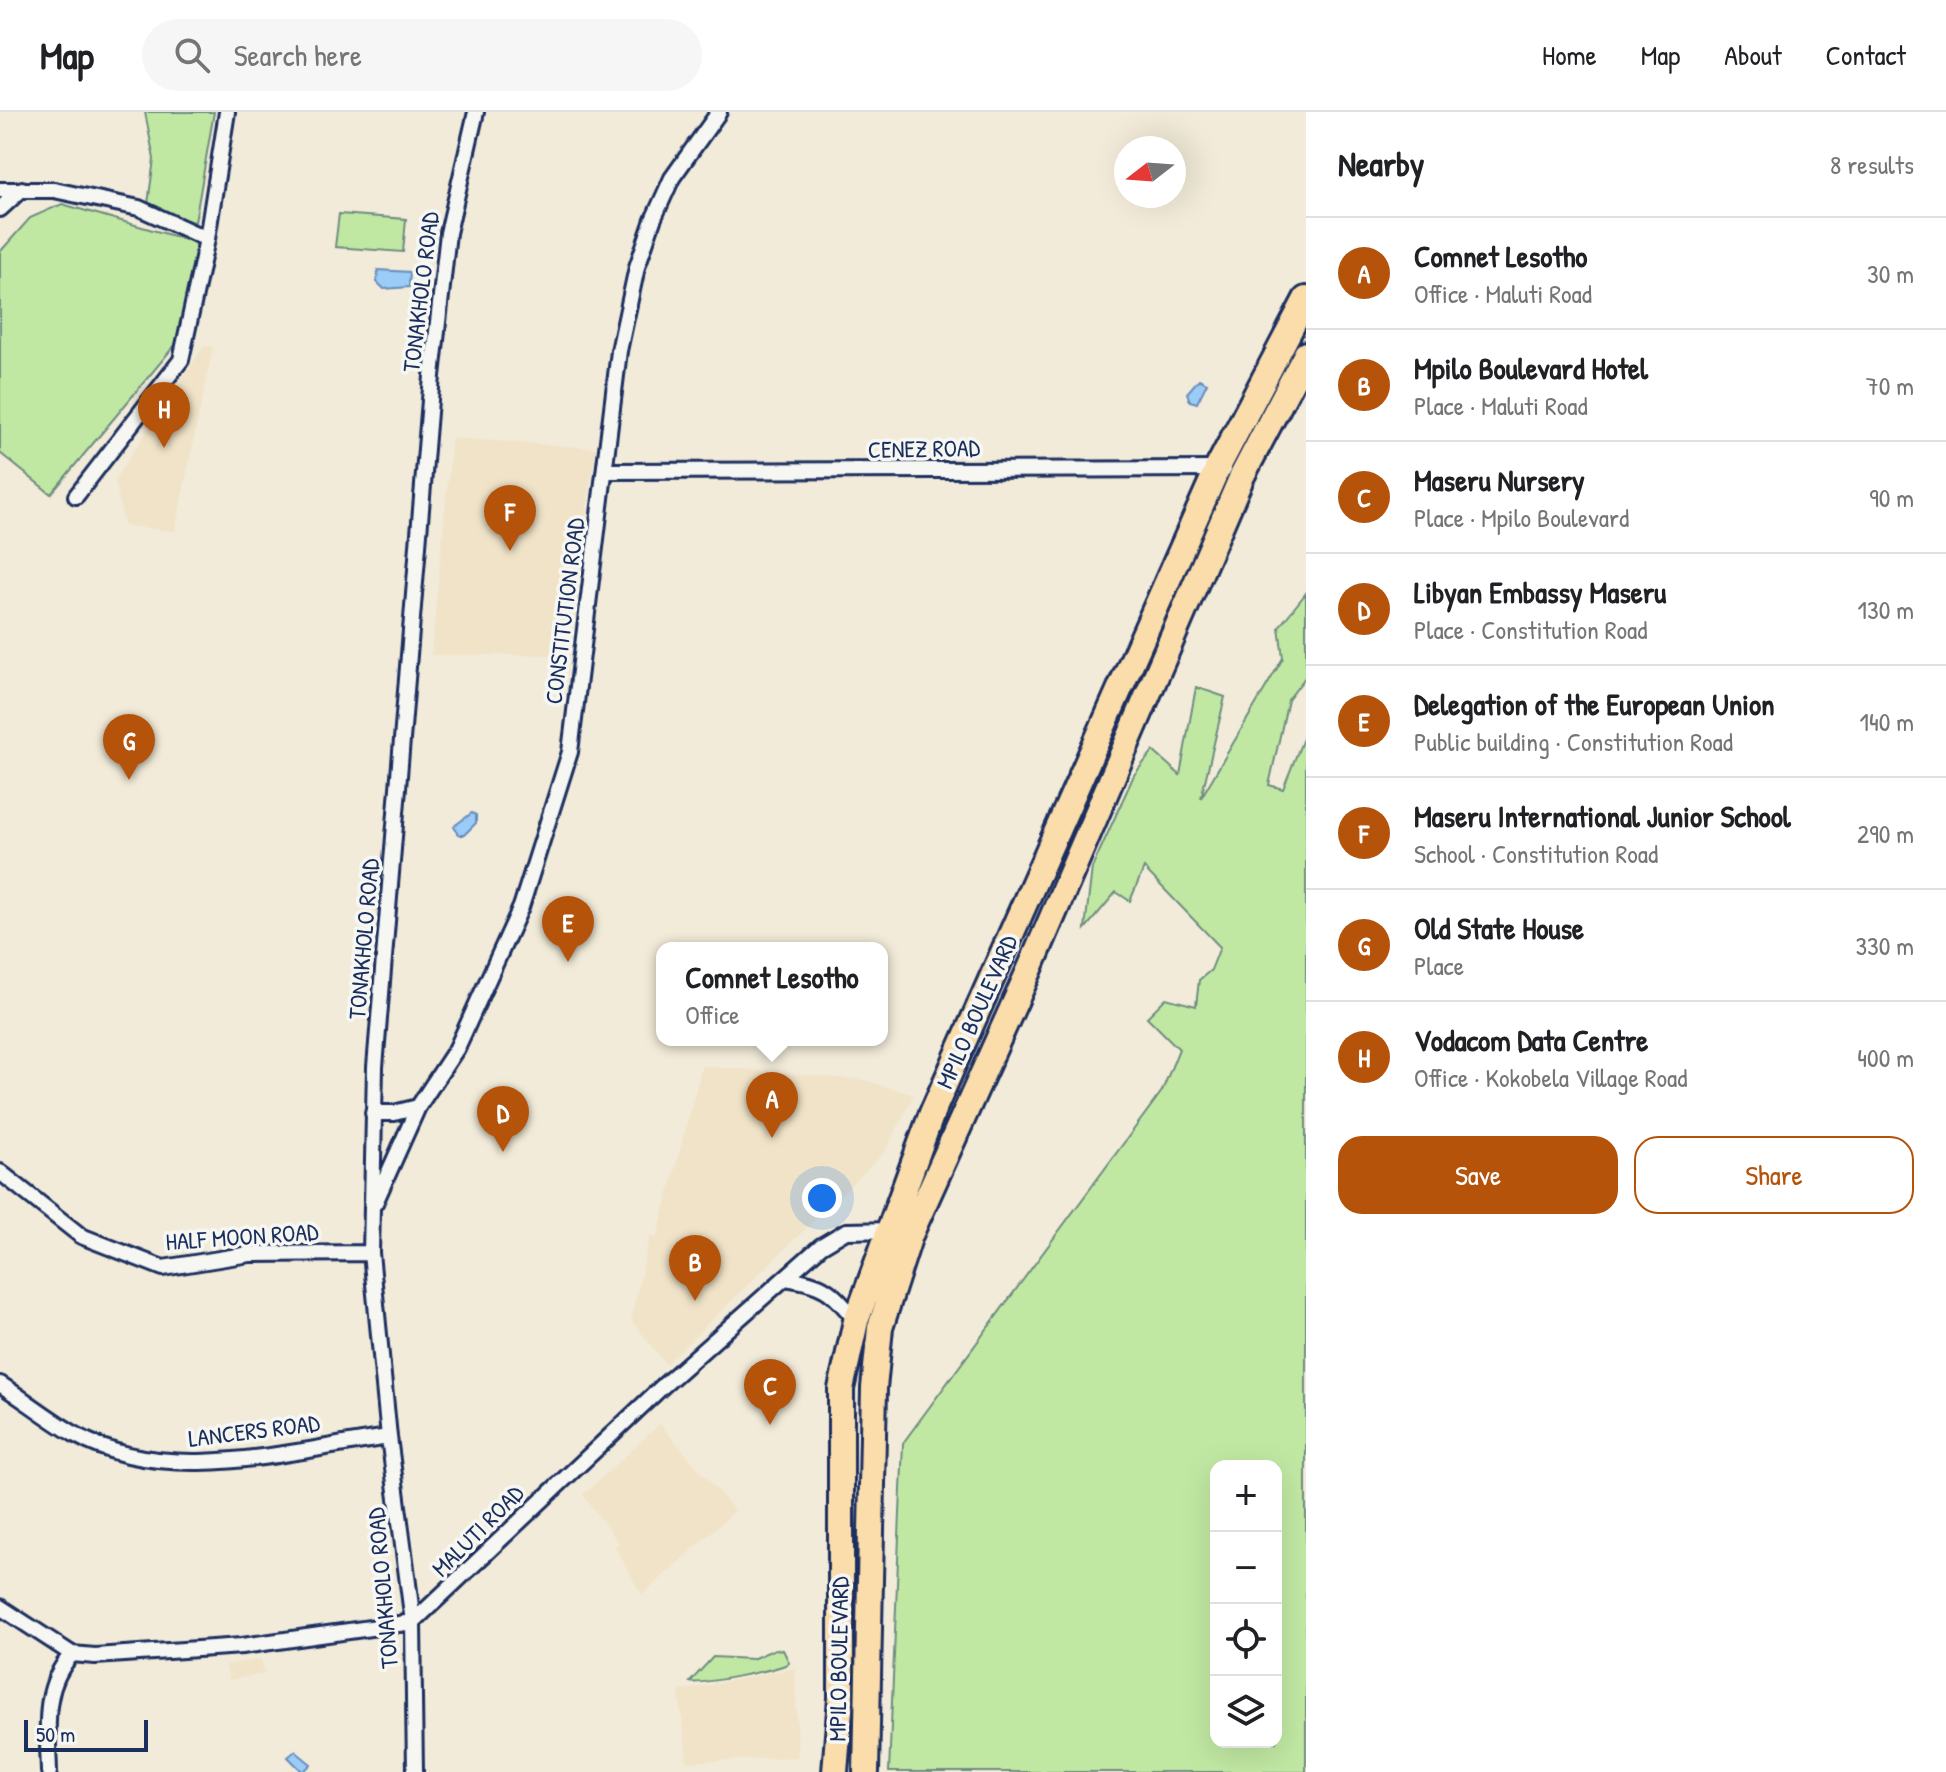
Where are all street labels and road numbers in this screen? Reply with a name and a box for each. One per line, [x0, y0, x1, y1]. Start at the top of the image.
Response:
street label: TONAKHOLO ROAD [394, 209, 446, 374]
street label: CENEZ ROAD [868, 431, 981, 465]
street label: CONSTITUTION ROAD [537, 515, 591, 706]
street label: TONAKHOLO ROAD [340, 857, 386, 1021]
street label: MPILO BOULEVARD [928, 929, 1025, 1093]
street label: HALF MOON ROAD [165, 1215, 320, 1257]
street label: LANCERS ROAD [186, 1406, 322, 1454]
street label: MALUTI ROAD [424, 1477, 531, 1583]
street label: TONAKHOLO ROAD [359, 1506, 405, 1670]
street label: MPILO BOULEVARD [821, 1576, 855, 1742]

